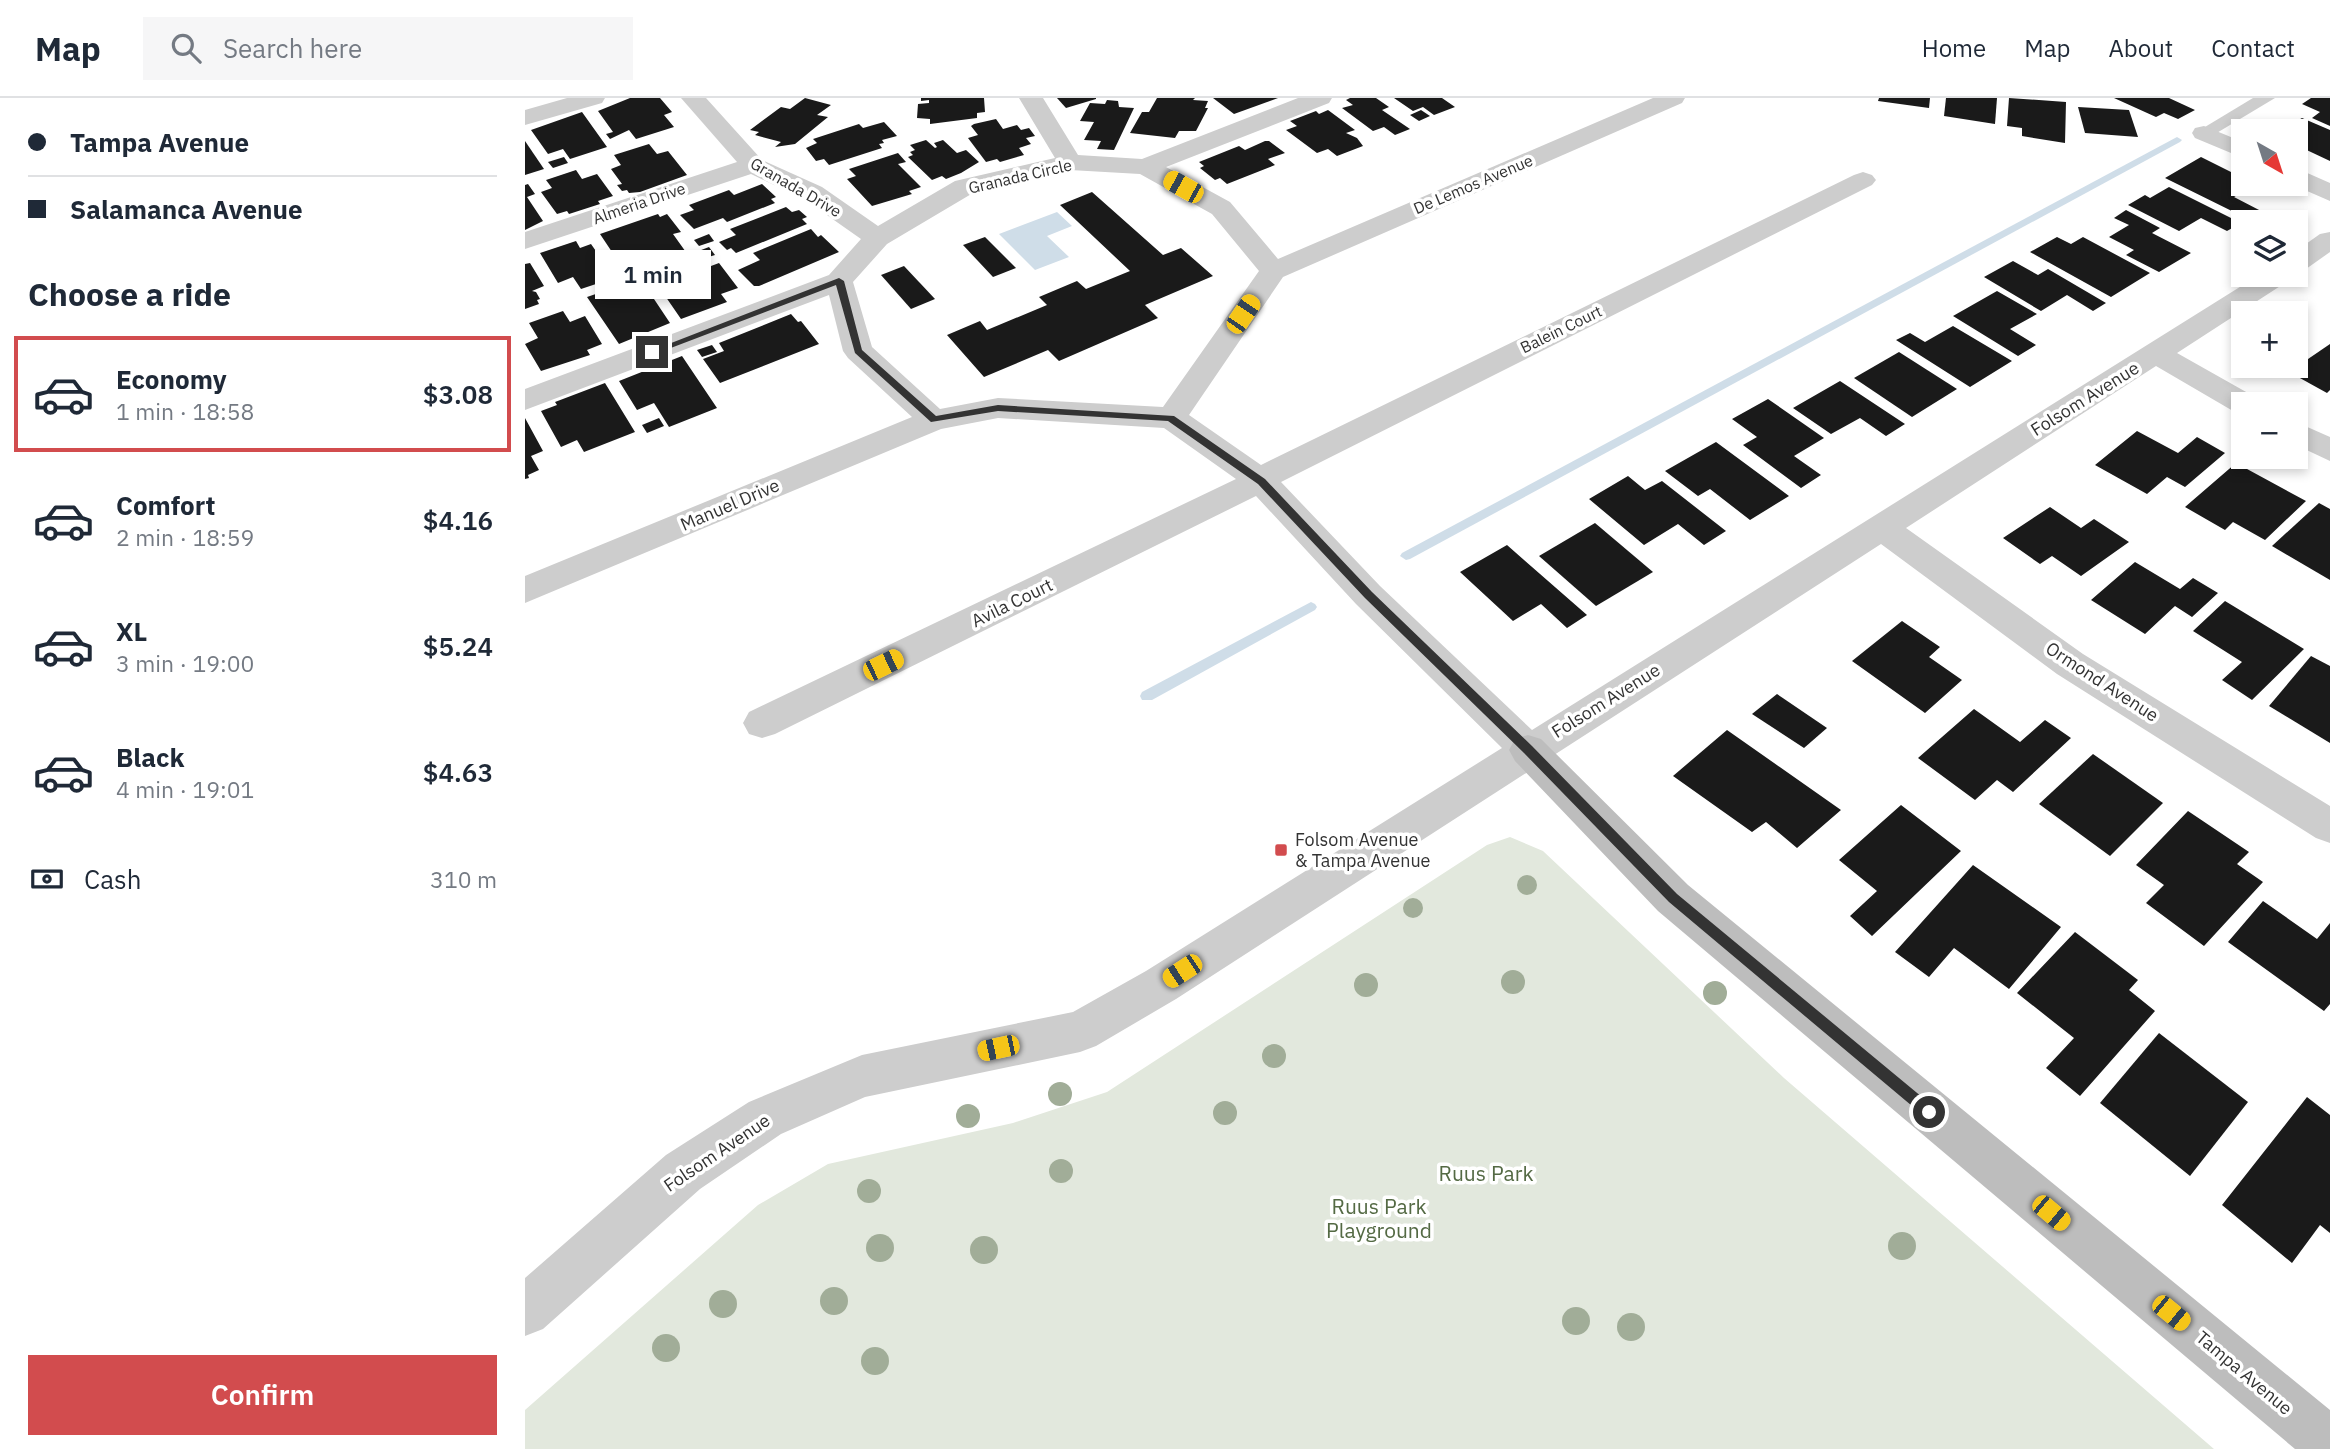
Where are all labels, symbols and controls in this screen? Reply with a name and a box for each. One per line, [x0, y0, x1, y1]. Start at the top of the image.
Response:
search box [143, 17, 633, 80]
text: Map [35, 27, 101, 70]
icon: search [167, 29, 205, 67]
text: Search here [223, 31, 362, 65]
text: Home [1922, 32, 1986, 64]
text: Map [2024, 32, 2070, 64]
text: About [2108, 32, 2173, 64]
text: Contact [2211, 32, 2295, 64]
north arrow [2231, 119, 2308, 196]
map controls [2231, 119, 2308, 469]
text: Tampa Avenue [70, 125, 249, 159]
street label: De Lemos Avenue [1410, 150, 1536, 218]
street label: Granada Drive [747, 153, 845, 221]
street label: Granada Circle [966, 154, 1074, 198]
car [1160, 168, 1207, 206]
street label: Almeria Drive [590, 178, 688, 228]
text: Salamanca Avenue [70, 192, 303, 226]
button: layers [2231, 210, 2308, 287]
callout: 1 min [594, 250, 710, 300]
text: 1 min [623, 259, 683, 289]
text: Choose a ride [28, 273, 231, 315]
car [1223, 291, 1264, 337]
street label: Balein Court [1517, 301, 1605, 357]
button: + [2231, 301, 2308, 378]
route end [636, 336, 668, 368]
street label: Folsom Avenue [2026, 356, 2143, 441]
text: Economy [116, 362, 227, 396]
icon: car [32, 363, 95, 426]
text: $3.08 [423, 377, 493, 411]
button: − [2231, 392, 2308, 469]
text: 1 min · 18:58 [116, 396, 254, 426]
street label: Manuel Drive [677, 473, 783, 536]
text: Comfort [116, 488, 215, 522]
icon: car [32, 489, 95, 552]
text: $4.16 [423, 503, 493, 537]
text: 2 min · 18:59 [116, 522, 254, 552]
street label: Avila Court [967, 573, 1056, 632]
text: XL [116, 614, 147, 648]
icon: car [32, 615, 95, 678]
text: $5.24 [423, 629, 493, 663]
street label: Ormond Avenue [2041, 636, 2163, 727]
car [860, 646, 907, 684]
text: 3 min · 19:00 [116, 648, 254, 678]
street label: Folsom Avenue [1547, 658, 1664, 743]
text: Black [116, 740, 184, 774]
icon: car [32, 741, 95, 804]
text: $4.63 [423, 755, 493, 789]
text: 4 min · 19:01 [116, 774, 254, 804]
place label: Folsom Avenue & Tampa Avenue [1295, 828, 1431, 872]
marker: Folsom Avenue & Tampa Avenue [1273, 842, 1289, 858]
icon: cash [28, 860, 66, 898]
text: Cash [84, 862, 141, 896]
text: 310 m [430, 864, 497, 894]
car [1159, 951, 1206, 991]
car [976, 1033, 1021, 1063]
route start [1913, 1096, 1945, 1128]
street label: Folsom Avenue [659, 1108, 774, 1197]
park label: Ruus Park [1439, 1159, 1533, 1187]
car [2029, 1191, 2074, 1235]
park label: Ruus Park Playground [1326, 1192, 1432, 1244]
car [2149, 1292, 2194, 1334]
street label: Tampa Avenue [2191, 1326, 2297, 1420]
button: Confirm [28, 1355, 497, 1435]

